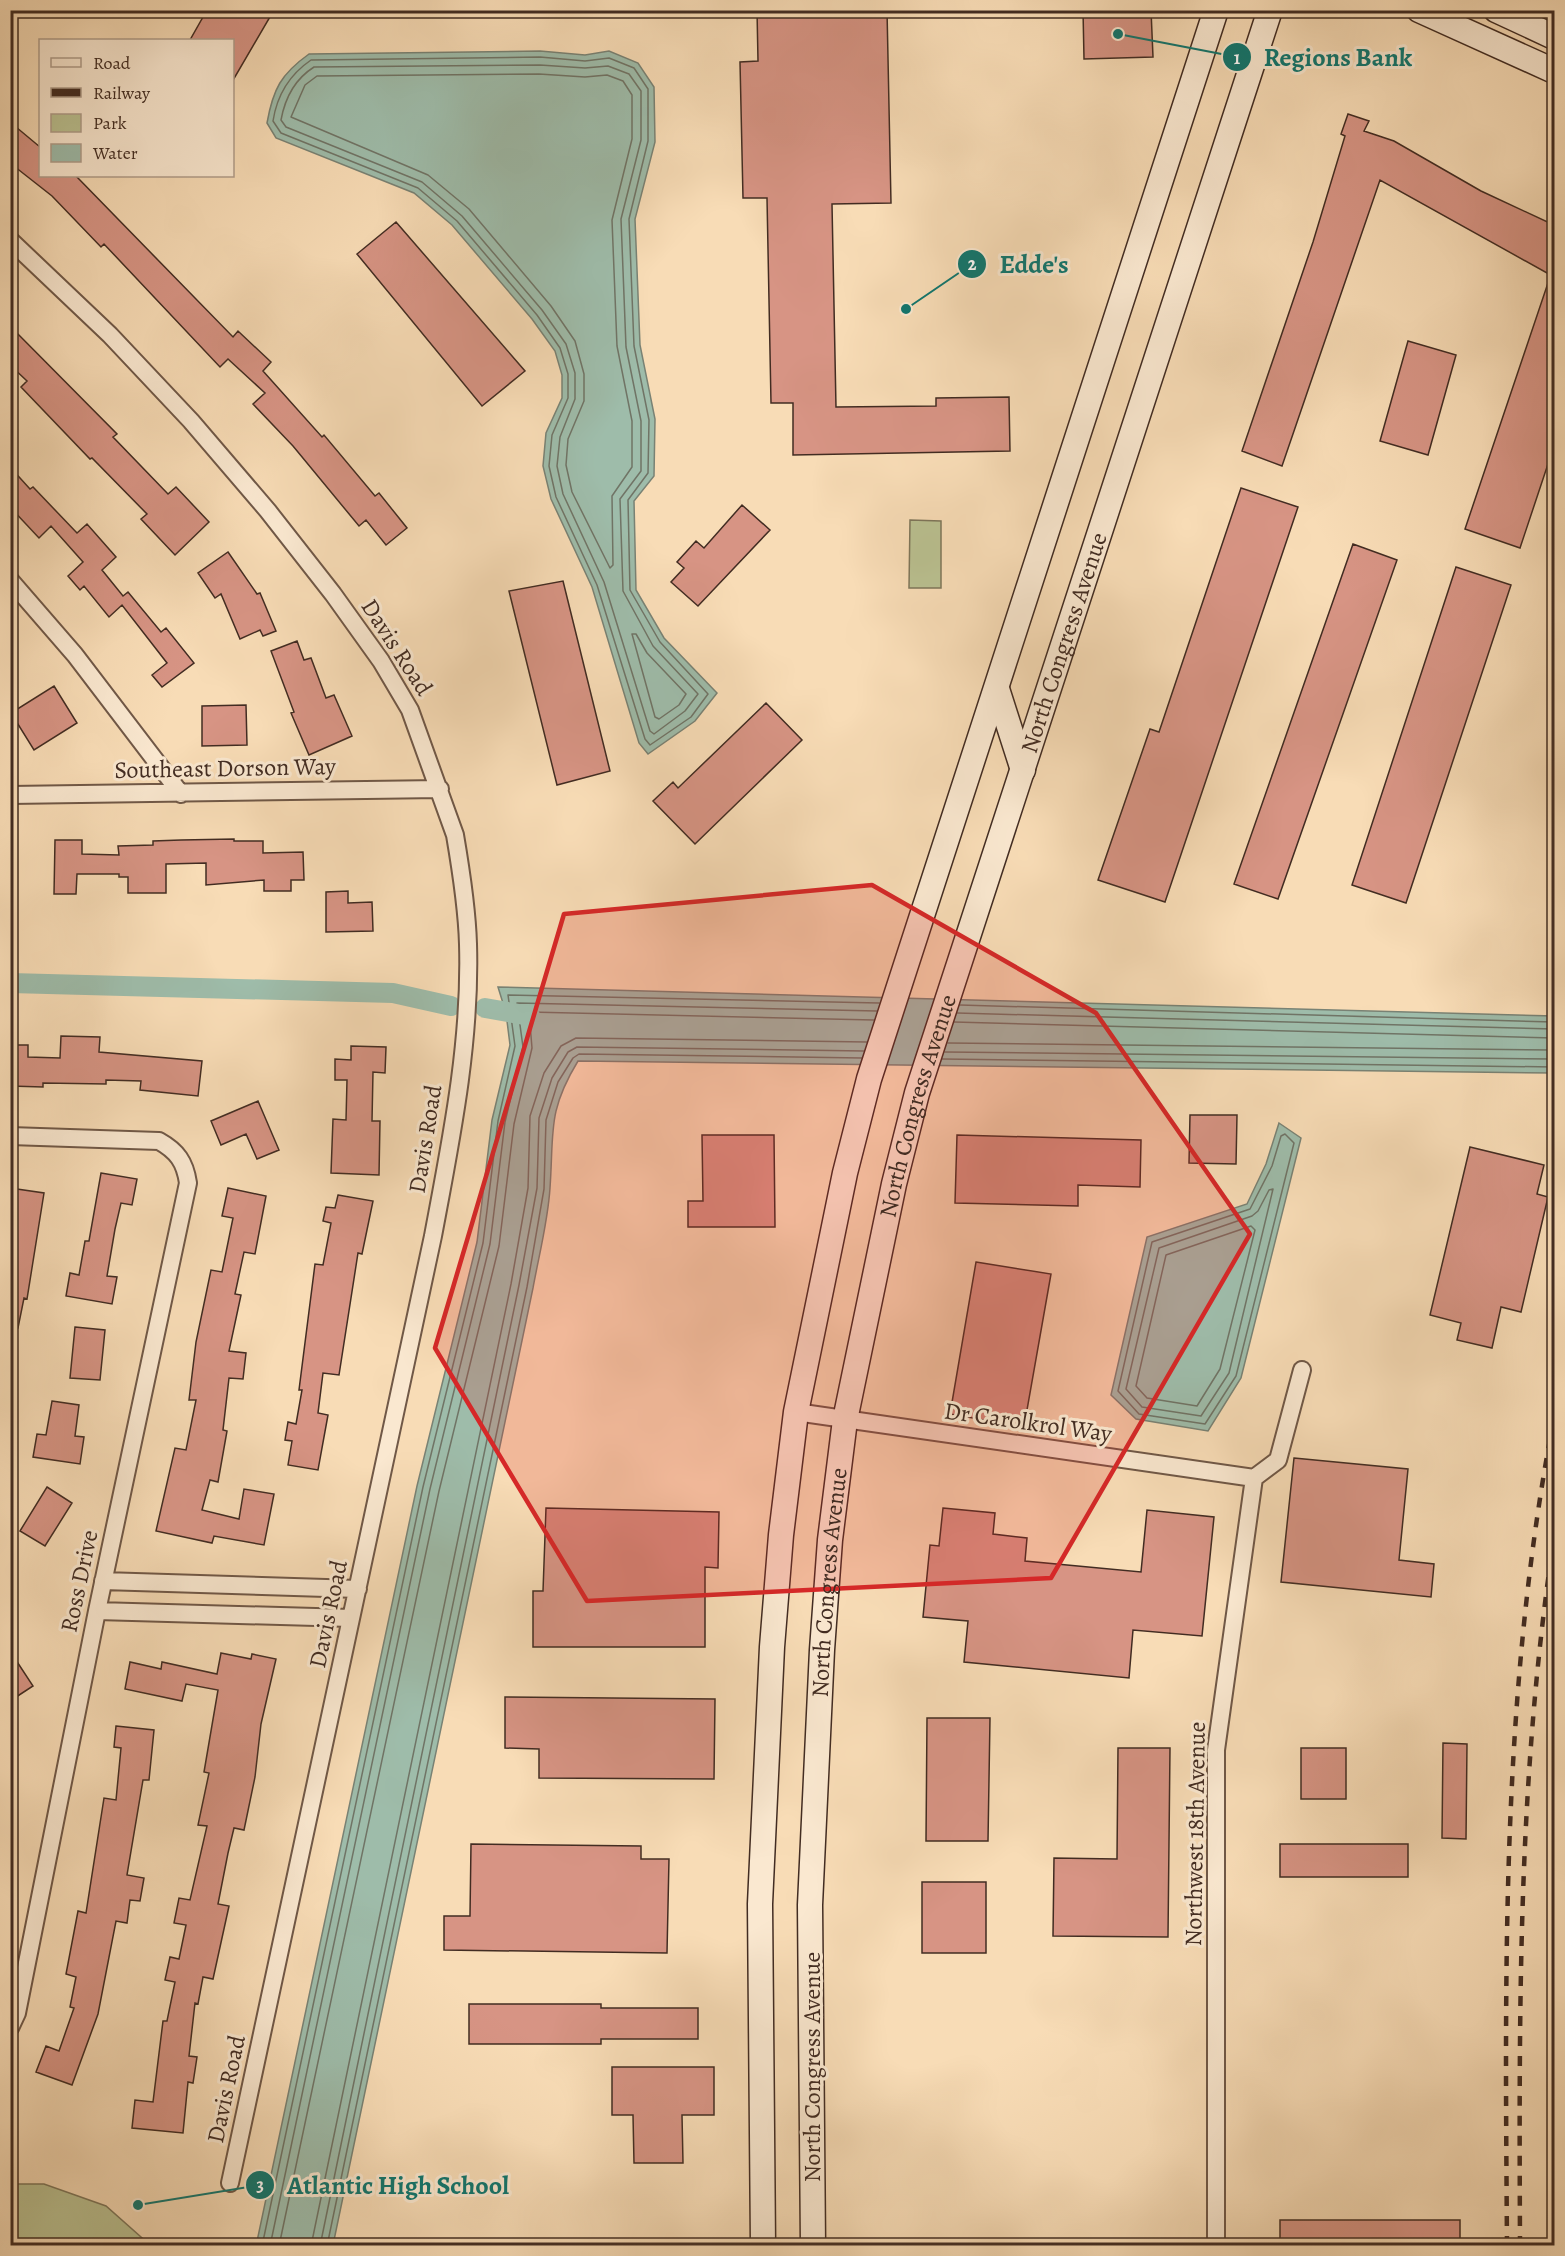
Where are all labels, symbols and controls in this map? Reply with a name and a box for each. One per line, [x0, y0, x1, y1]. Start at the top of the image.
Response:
callout: Regions Bank [1222, 35, 1424, 79]
legend [39, 39, 234, 177]
text: Regions Bank [1264, 40, 1413, 75]
text: 1 [1234, 46, 1241, 70]
text: Road [93, 51, 131, 75]
text: Railway [93, 81, 151, 105]
text: Park [93, 111, 127, 135]
text: Water [92, 141, 138, 165]
callout: Edde's [957, 242, 1080, 286]
text: Edde's [999, 247, 1069, 282]
text: 2 [968, 252, 977, 276]
street label: North Congress Avenue [1013, 528, 1115, 757]
street label: Davis Road [354, 592, 440, 702]
street label: Southeast Dorson Way [114, 750, 336, 786]
street label: North Congress Avenue [871, 990, 964, 1220]
street label: Davis Road [401, 1082, 449, 1196]
street label: Dr Carolkrol Way [942, 1394, 1114, 1450]
street label: North Congress Avenue [804, 1466, 855, 1698]
street label: Ross Drive [53, 1527, 105, 1635]
street label: Davis Road [301, 1557, 355, 1671]
street label: Northwest 18th Avenue [1177, 1721, 1213, 1947]
street label: North Congress Avenue [796, 1952, 828, 2182]
street label: Davis Road [199, 2032, 253, 2146]
callout: Atlantic High School [245, 2163, 521, 2207]
text: Atlantic High School [286, 2168, 509, 2203]
text: 3 [256, 2173, 264, 2197]

